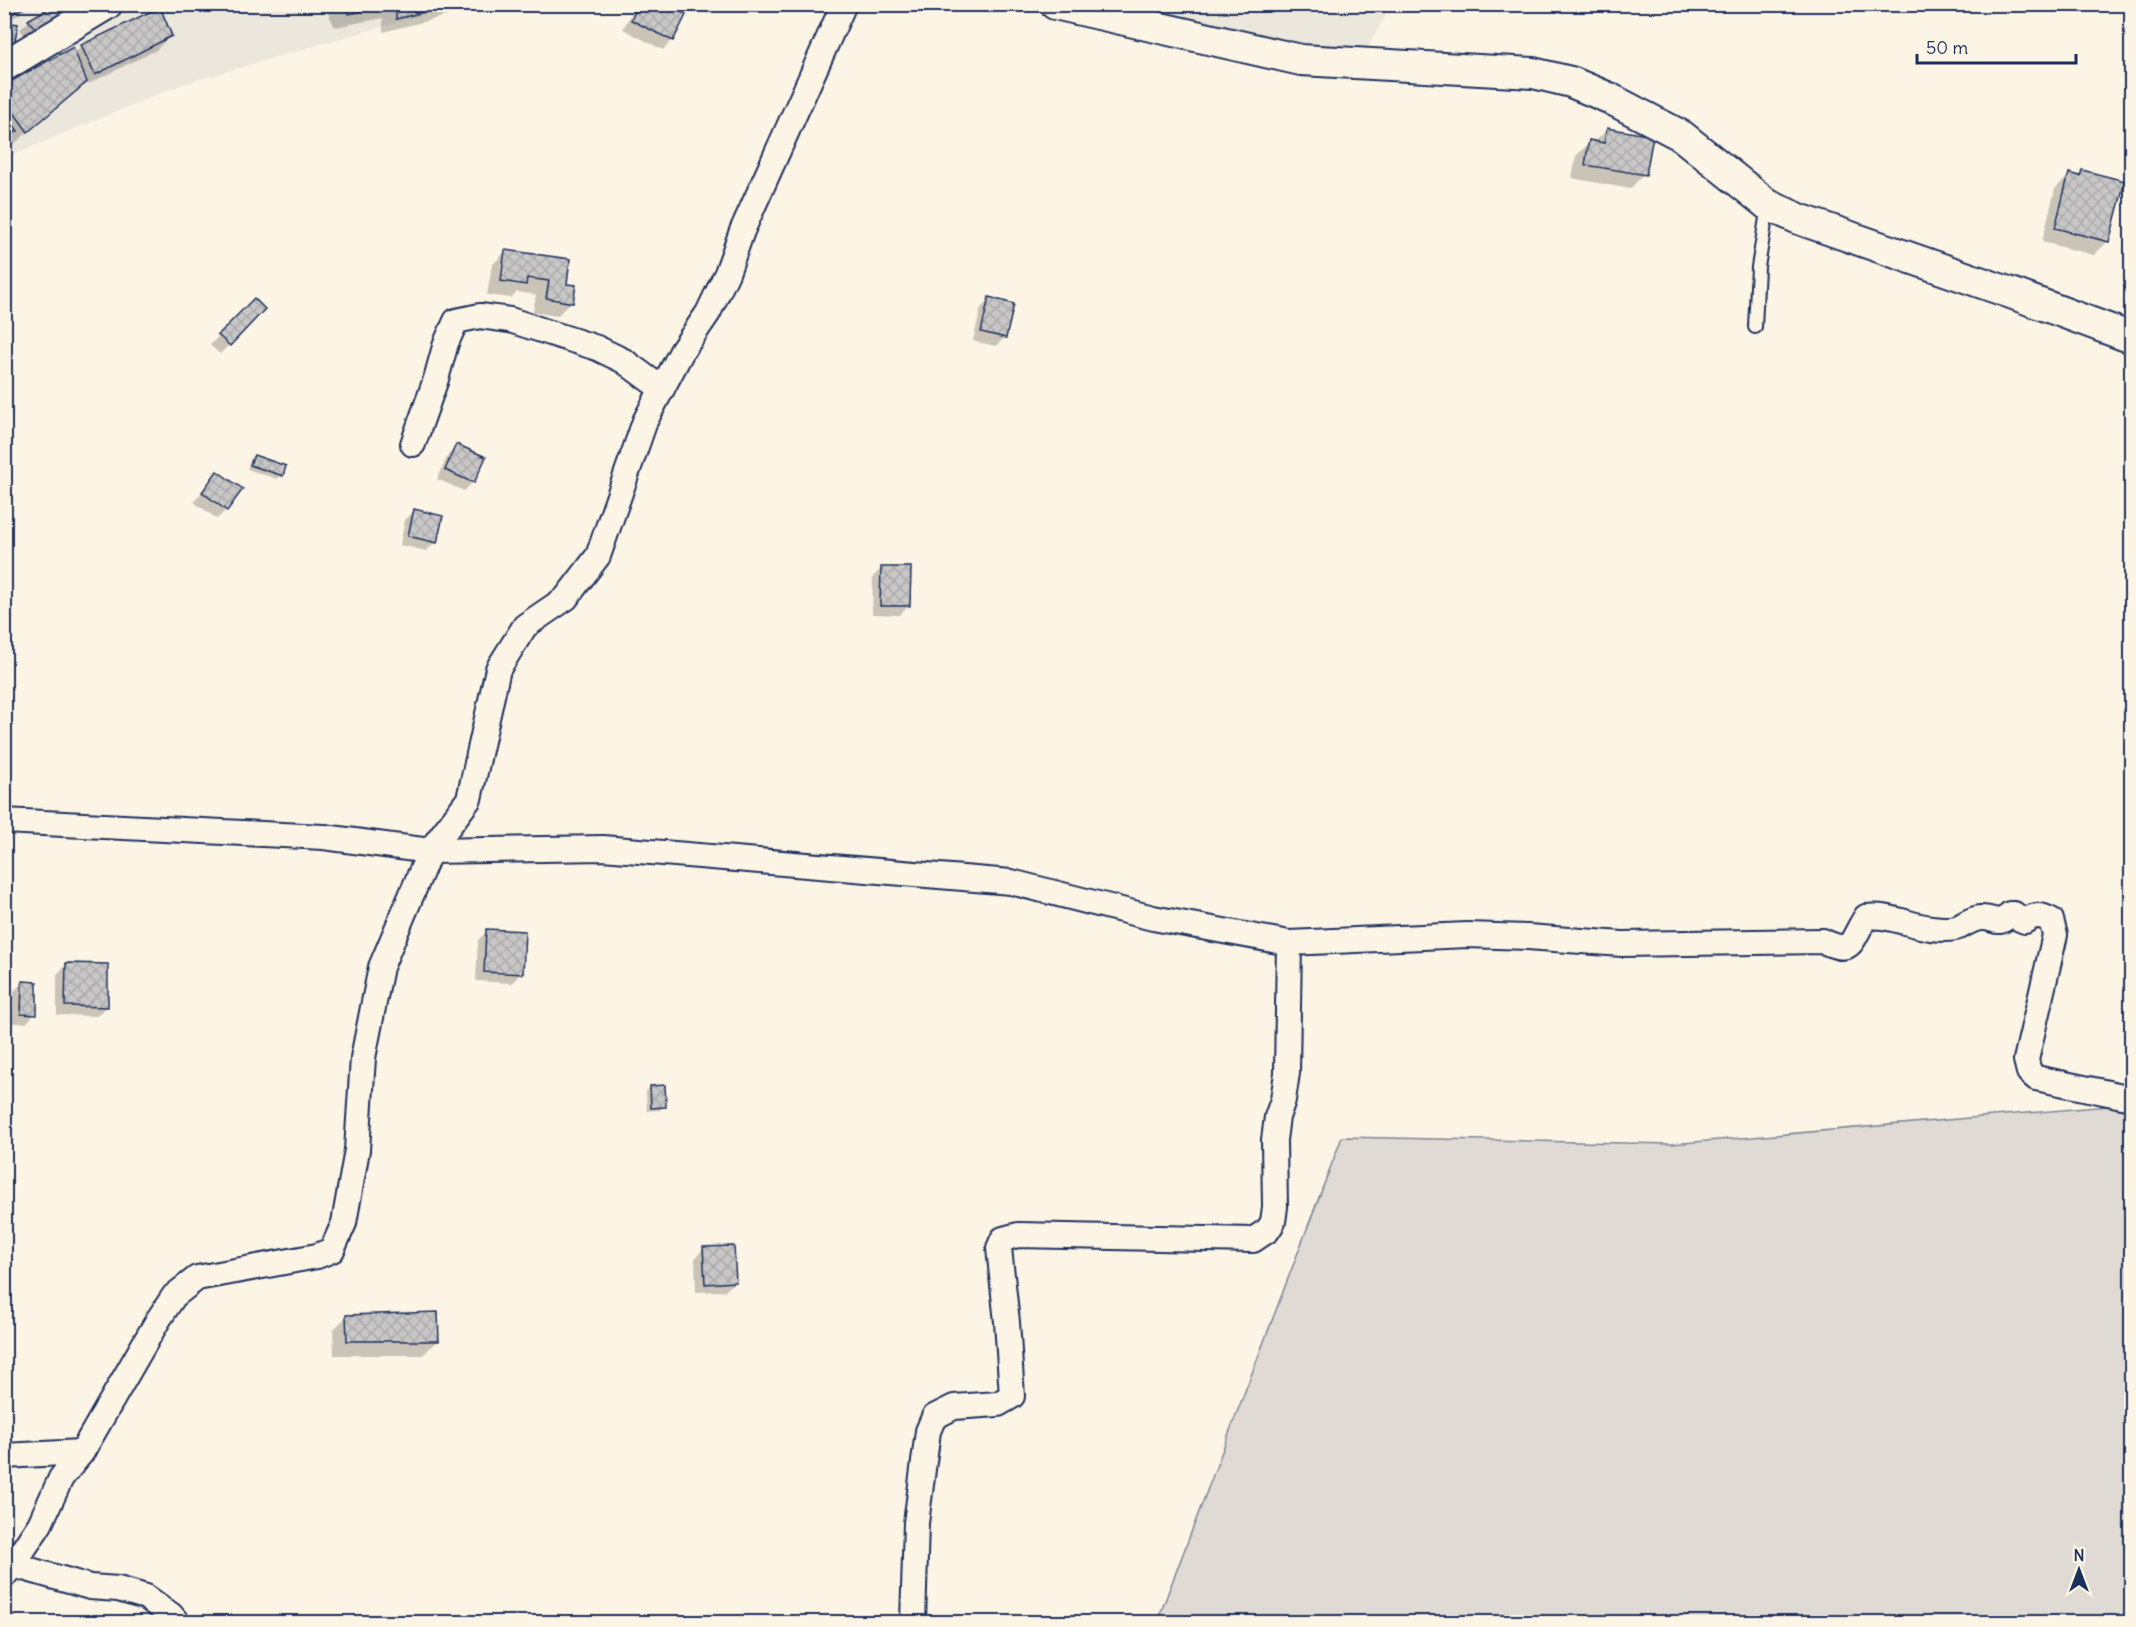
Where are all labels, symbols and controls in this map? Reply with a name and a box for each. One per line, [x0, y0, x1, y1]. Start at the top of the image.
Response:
scale bar [1917, 27, 2076, 65]
text: 50 m [1926, 36, 1968, 59]
north arrow [2049, 1540, 2109, 1600]
text: N [2073, 1545, 2085, 1565]

